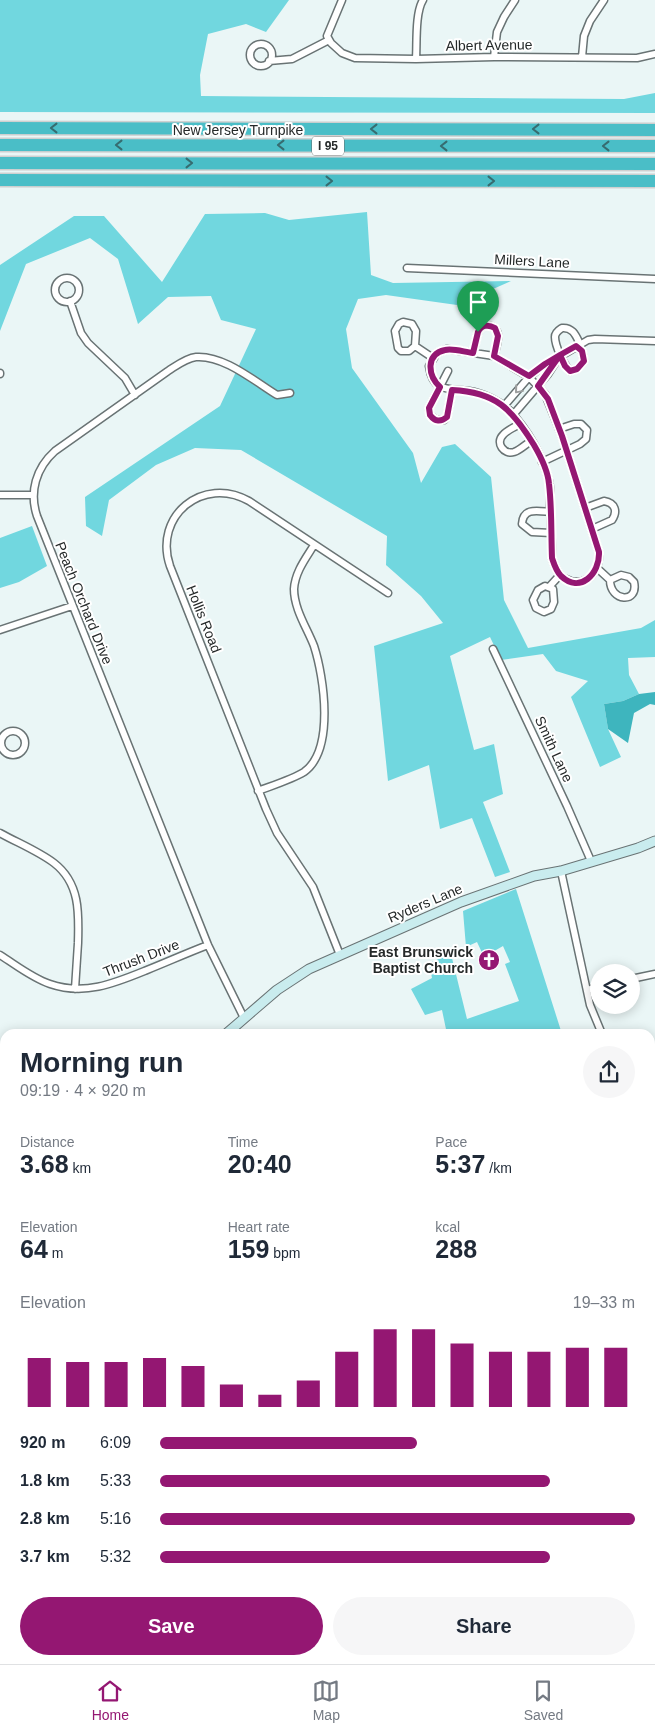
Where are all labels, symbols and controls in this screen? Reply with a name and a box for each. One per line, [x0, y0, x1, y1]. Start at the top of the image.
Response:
street label: Albert Avenue [445, 36, 533, 54]
street label: New Jersey Turnpike [173, 122, 304, 138]
one-way arrow [50, 123, 58, 133]
one-way arrow [370, 124, 378, 134]
one-way arrow [532, 124, 540, 134]
road number: I 95 [312, 136, 344, 156]
one-way arrow [115, 140, 122, 150]
one-way arrow [277, 140, 285, 150]
one-way arrow [440, 141, 448, 151]
one-way arrow [602, 141, 610, 151]
one-way arrow [185, 158, 193, 168]
one-way arrow [325, 176, 333, 186]
one-way arrow [488, 176, 495, 186]
street label: Millers Lane [494, 251, 570, 271]
pin [457, 281, 499, 332]
icon: arrive [464, 288, 492, 316]
one-way arrow [514, 385, 523, 394]
street label: Peach Orchard Drive [52, 539, 116, 667]
street label: Hollis Road [183, 583, 225, 655]
street label: Smith Lane [532, 714, 576, 785]
street label: Ryders Lane [385, 880, 465, 926]
street label: Thrush Drive [101, 936, 181, 980]
place label: East Brunswick Baptist Church [369, 944, 473, 976]
church icon: East Brunswick Baptist Church [477, 948, 501, 972]
map controls [590, 964, 640, 1014]
button: layers [590, 964, 640, 1014]
button: share [583, 1046, 635, 1098]
text: Morning run [20, 1047, 183, 1078]
text: 09:19 · 4 × 920 m [20, 1082, 146, 1099]
text: Distance [20, 1134, 74, 1150]
text: Time [228, 1134, 258, 1150]
text: Pace [435, 1134, 467, 1150]
text: 3.68 [20, 1150, 69, 1178]
text: 20:40 [228, 1150, 292, 1178]
text: 5:37 [435, 1150, 485, 1178]
text: km [69, 1160, 91, 1176]
text: /km [485, 1160, 512, 1176]
text: Elevation [20, 1219, 78, 1235]
text: Heart rate [228, 1219, 290, 1235]
text: kcal [435, 1219, 460, 1235]
text: 64 [20, 1235, 48, 1263]
text: 159 [228, 1235, 269, 1263]
text: 288 [435, 1235, 477, 1263]
text: m [48, 1245, 63, 1261]
text: bpm [269, 1245, 301, 1261]
text: Elevation [20, 1294, 86, 1311]
text: 19–33 m [573, 1294, 635, 1311]
text: 920 m [20, 1434, 65, 1451]
text: 6:09 [100, 1434, 131, 1451]
text: 1.8 km [20, 1472, 70, 1489]
text: 5:33 [100, 1472, 131, 1489]
text: 2.8 km [20, 1510, 70, 1527]
text: 5:16 [100, 1510, 131, 1527]
text: 3.7 km [20, 1548, 70, 1565]
text: 5:32 [100, 1548, 131, 1565]
button: Save [20, 1597, 323, 1655]
button: Share [333, 1597, 635, 1655]
tab: Home [92, 1677, 129, 1723]
tab: Map [312, 1677, 340, 1723]
tab: Saved [524, 1677, 563, 1723]

